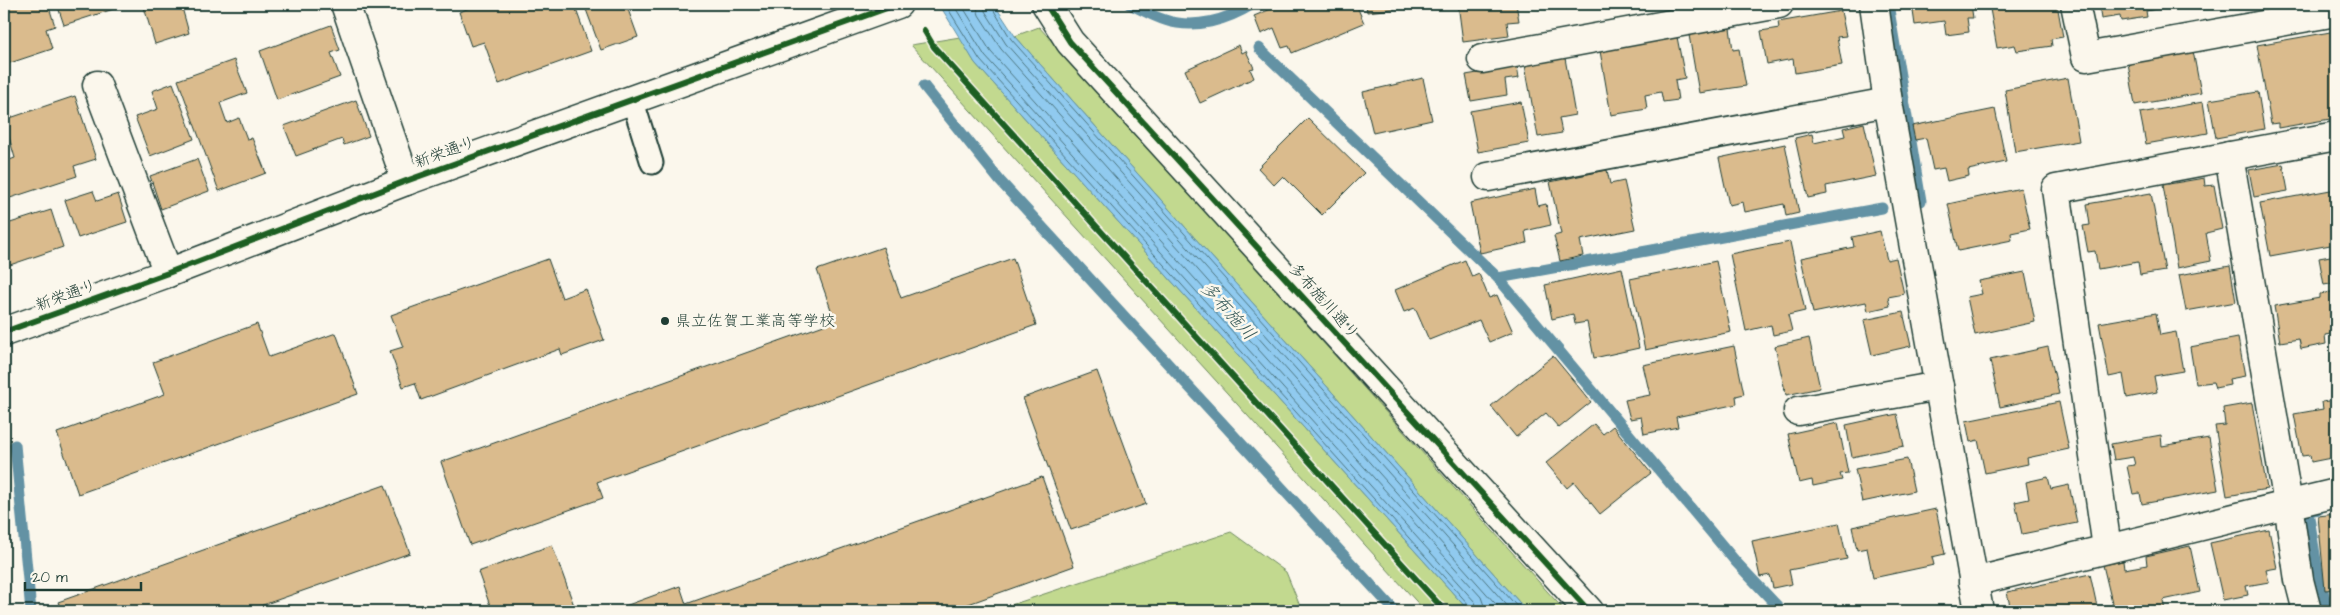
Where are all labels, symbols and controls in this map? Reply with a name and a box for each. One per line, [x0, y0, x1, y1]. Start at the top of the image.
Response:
street label: 新栄通り [411, 131, 479, 173]
street label: 多布施川通り [1284, 258, 1364, 344]
street label: 新栄通り [32, 274, 100, 316]
water label: 多布施川 [1195, 276, 1261, 346]
place label: 県立佐賀工業高等学校 [675, 310, 835, 332]
marker: 県立佐賀工業高等学校 [659, 315, 671, 327]
scale bar [25, 560, 141, 592]
text: 20 m [32, 567, 68, 588]

